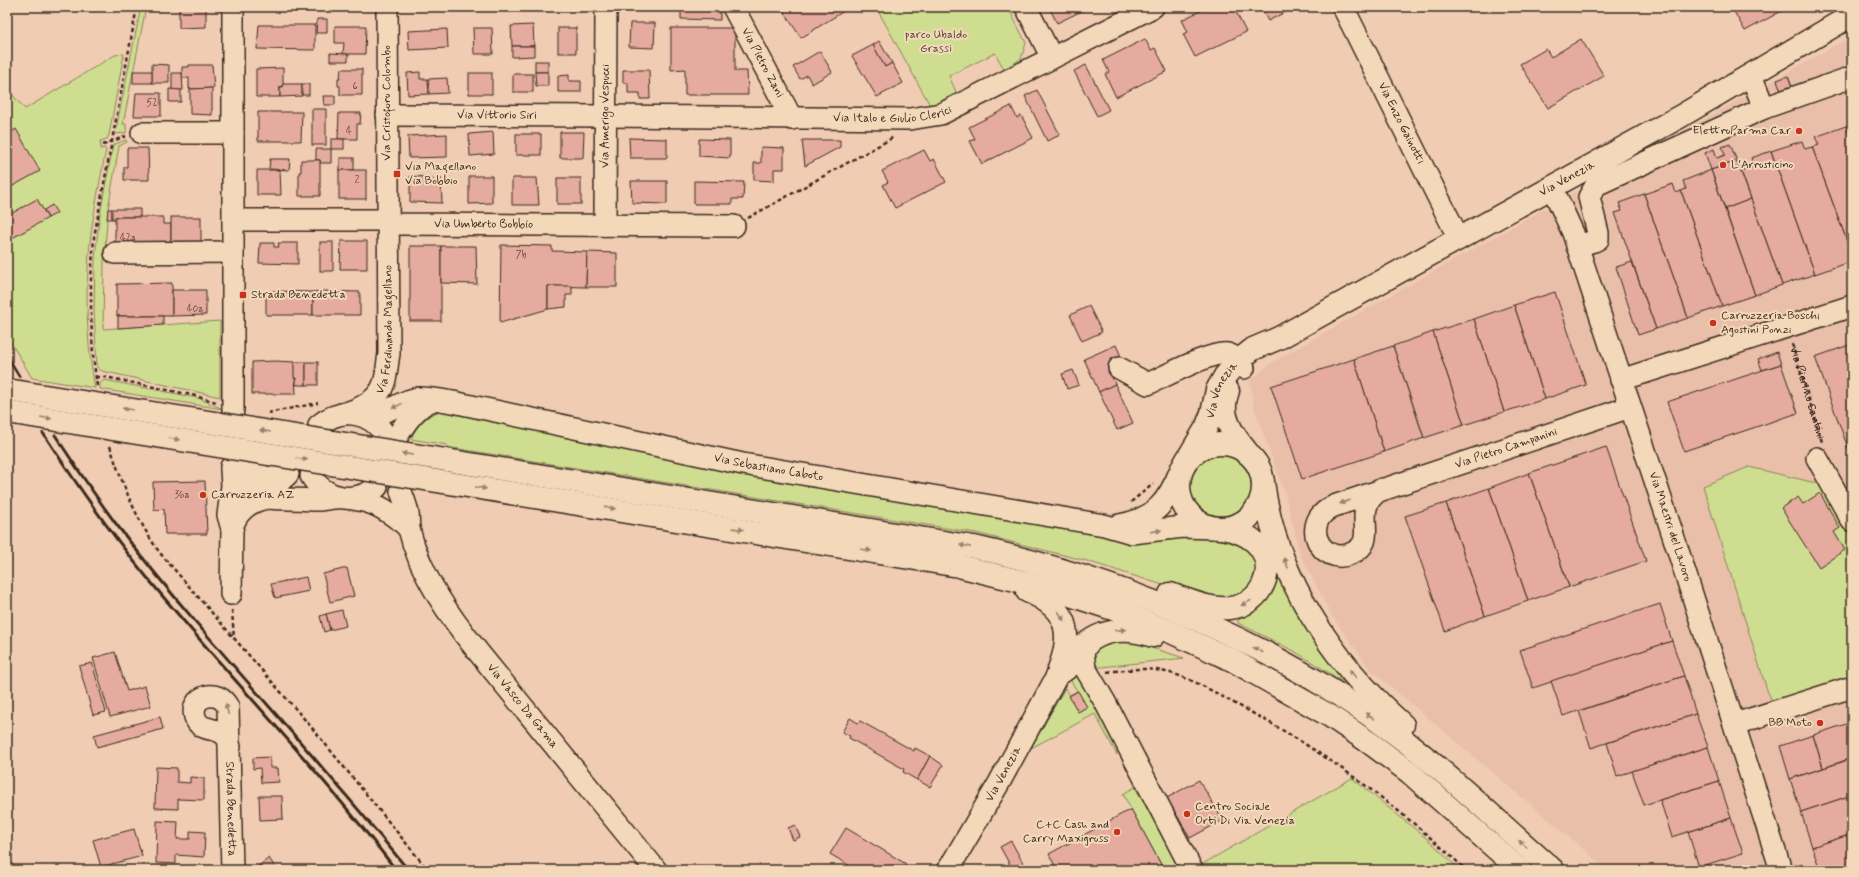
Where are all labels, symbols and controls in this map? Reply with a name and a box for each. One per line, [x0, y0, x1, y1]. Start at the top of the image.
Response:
street label: Via Pietro Zani [737, 25, 787, 101]
park label: parco Ubaldo Grassi [905, 27, 967, 57]
street label: Via Cristoforo Colombo [379, 45, 396, 161]
street label: Via Amerigo Vespucci [597, 64, 614, 168]
house number: 6 [352, 80, 358, 93]
street label: Via Enzo Gainotti [1374, 80, 1428, 167]
house number: 52 [146, 97, 158, 110]
street label: Via Italo e Giulio Clerici [833, 102, 955, 127]
street label: Via Vittorio Siri [457, 107, 537, 124]
place label: ElettroParma Car [1693, 123, 1791, 139]
house number: 4 [346, 125, 352, 138]
marker: ElettroParma Car [1794, 126, 1804, 136]
street label: Via Venezia [1536, 157, 1598, 201]
place label: L'Arrosticino [1731, 157, 1794, 173]
place label: Via Magellano Via Bobbio [405, 159, 476, 189]
marker: L'Arrosticino [1718, 160, 1728, 170]
marker: Via Magellano Via Bobbio [392, 169, 402, 179]
house number: 2 [355, 174, 360, 187]
street label: Via Umberto Bobbio [434, 216, 533, 233]
house number: 42a [120, 232, 136, 245]
house number: 7b [516, 249, 527, 262]
street label: Via Ferdinando Magellano [372, 265, 398, 397]
place label: Strada Benedetta [251, 287, 346, 303]
marker: Strada Benedetta [238, 290, 248, 300]
house number: 40a [187, 303, 203, 316]
place label: Carrozzeria Boschi Agostini Ponzi [1721, 308, 1820, 338]
marker: Carrozzeria Boschi Agostini Ponzi [1708, 318, 1718, 328]
street label: Via Pierino Santini [1785, 344, 1829, 441]
street label: Via Venezia [1203, 358, 1242, 421]
one-way arrow [391, 403, 403, 410]
one-way arrow [122, 406, 134, 412]
one-way arrow [39, 415, 52, 421]
street label: Via Pietro Campanini [1453, 424, 1560, 473]
one-way arrow [259, 428, 271, 434]
one-way arrow [168, 436, 180, 442]
street label: Via Sebastiano Caboto [712, 450, 825, 485]
one-way arrow [401, 451, 413, 457]
one-way arrow [296, 456, 308, 462]
street label: Via Maestri del Lavoro [1645, 470, 1696, 584]
one-way arrow [475, 485, 487, 491]
place label: Carrozzeria AZ [211, 487, 294, 503]
house number: 36a [174, 489, 190, 502]
marker: Carrozzeria AZ [198, 490, 208, 500]
one-way arrow [1339, 499, 1351, 505]
one-way arrow [604, 506, 616, 512]
one-way arrow [732, 526, 744, 532]
one-way arrow [1150, 528, 1162, 534]
one-way arrow [959, 542, 972, 548]
one-way arrow [860, 547, 872, 553]
one-way arrow [1282, 557, 1288, 569]
one-way arrow [1241, 599, 1252, 606]
one-way arrow [1057, 611, 1065, 621]
one-way arrow [1114, 627, 1126, 634]
one-way arrow [1253, 646, 1264, 653]
street label: Via Vasco Da Gama [483, 660, 562, 752]
one-way arrow [1348, 669, 1357, 679]
one-way arrow [224, 702, 230, 715]
one-way arrow [1365, 712, 1375, 720]
place label: BB Moto [1768, 715, 1812, 731]
marker: BB Moto [1815, 718, 1825, 728]
street label: Via Venezia [982, 743, 1026, 805]
street label: Strada Benedetta [221, 761, 240, 857]
place label: Centro Sociale Orti Di Via Venezia [1195, 799, 1295, 829]
marker: Centro Sociale Orti Di Via Venezia [1182, 809, 1192, 819]
place label: C+C Cash and Carry Maxigross [1023, 817, 1109, 847]
marker: C+C Cash and Carry Maxigross [1112, 827, 1122, 837]
one-way arrow [1518, 840, 1529, 849]

